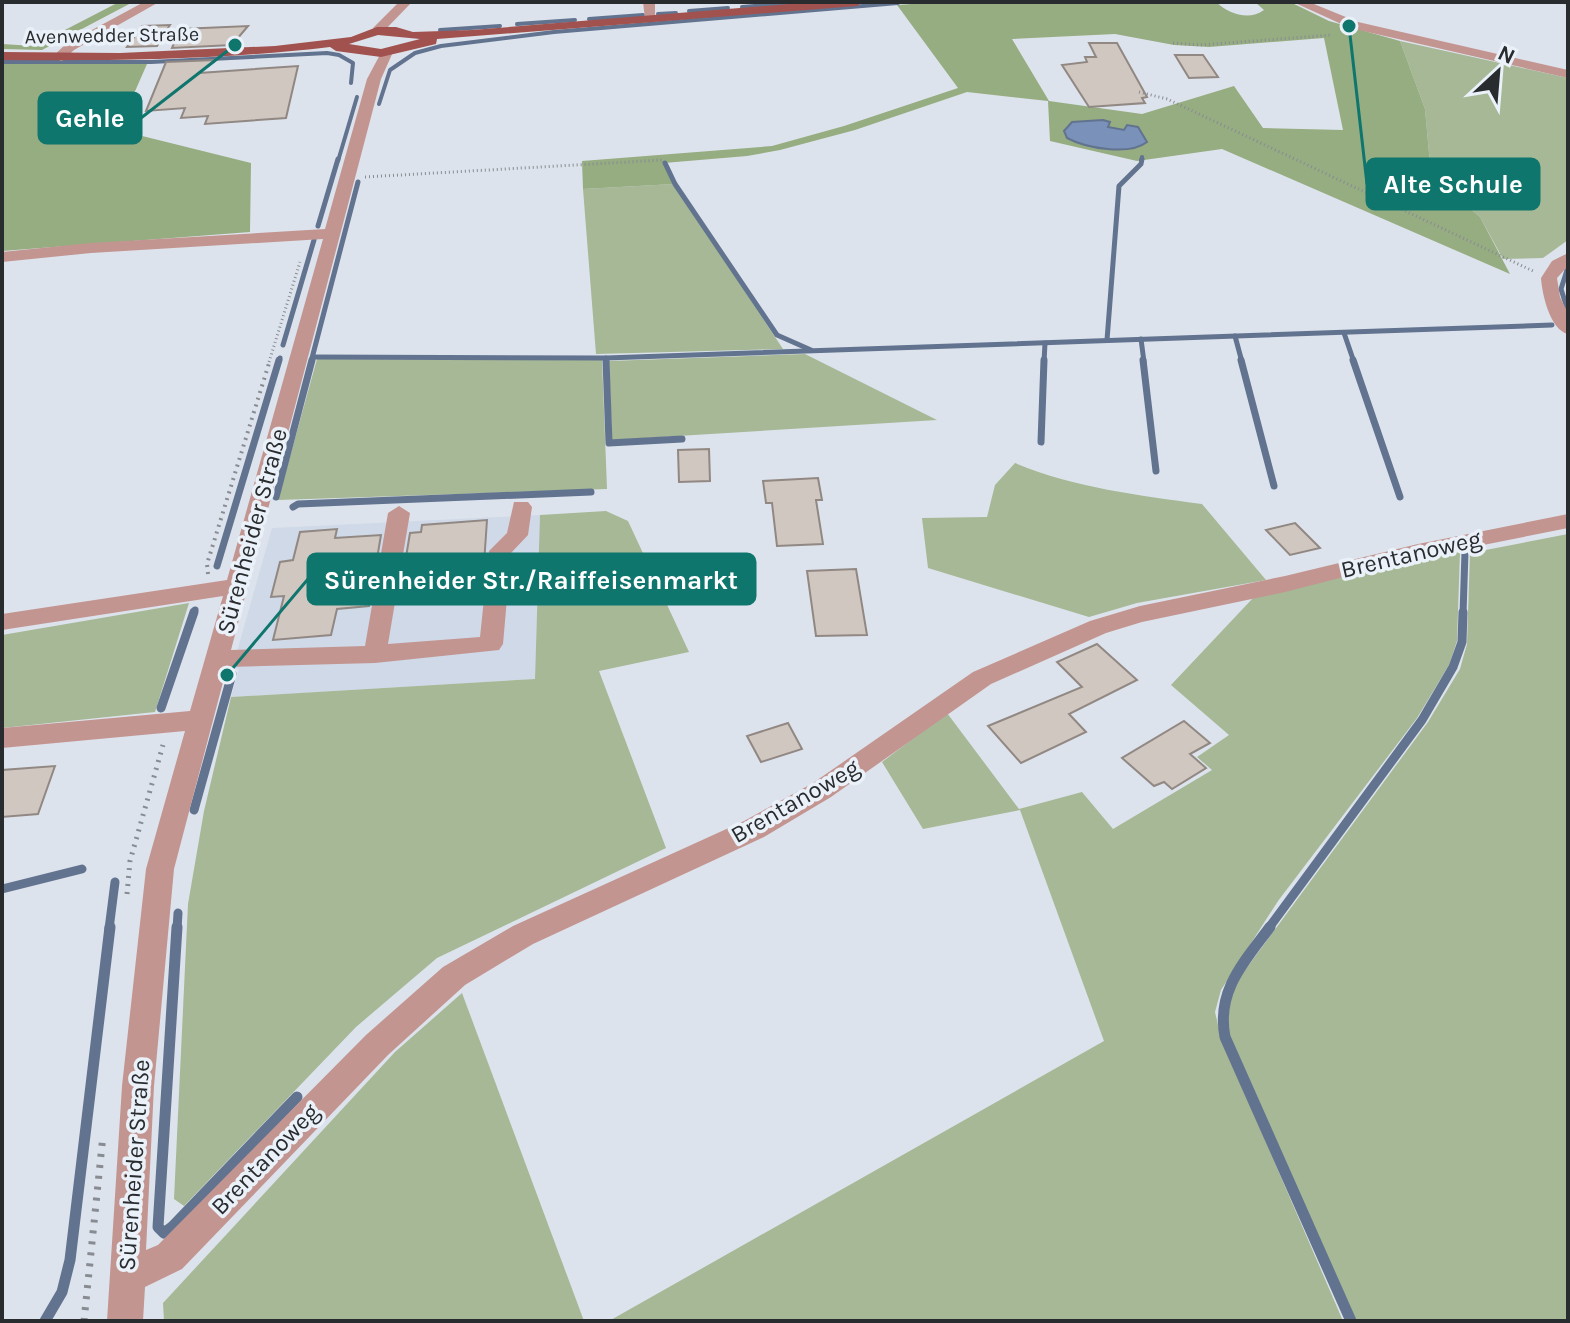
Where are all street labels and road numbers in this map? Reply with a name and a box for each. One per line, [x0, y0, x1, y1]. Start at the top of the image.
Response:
street label: Avenwedder Straße [25, 22, 199, 49]
street label: Sürenheider Straße [211, 425, 293, 637]
street label: Brentanoweg [1338, 524, 1484, 584]
street label: Brentanoweg [726, 753, 865, 849]
street label: Sürenheider Straße [113, 1058, 155, 1272]
street label: Brentanoweg [205, 1097, 325, 1220]

